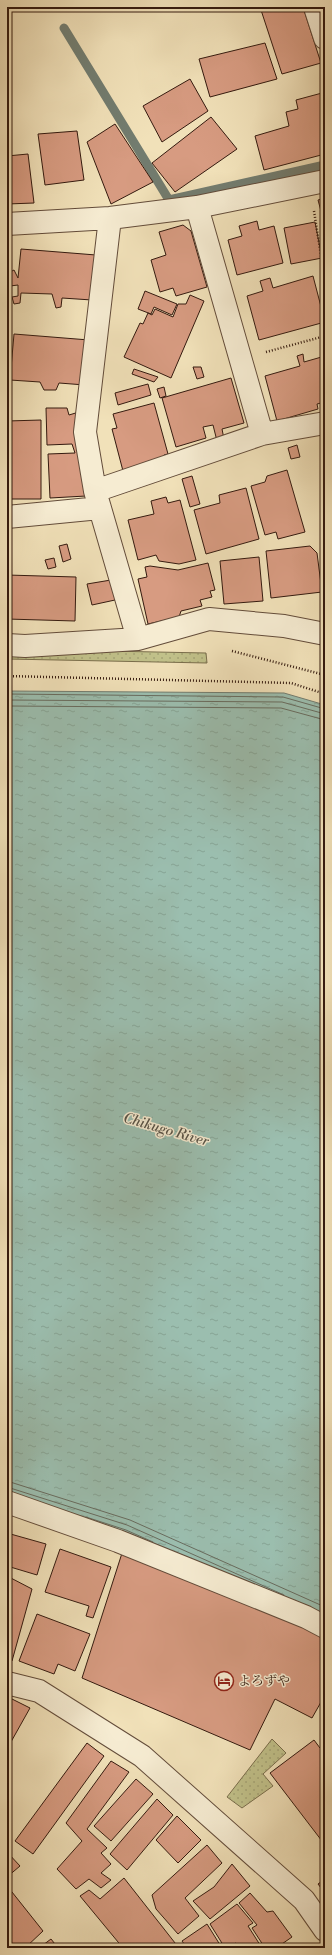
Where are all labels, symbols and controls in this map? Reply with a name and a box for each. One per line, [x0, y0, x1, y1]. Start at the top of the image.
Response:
water label: Chikugo River [121, 1109, 212, 1151]
hotel icon: よろずや [213, 1670, 235, 1692]
place label: よろずや [238, 1673, 290, 1689]

